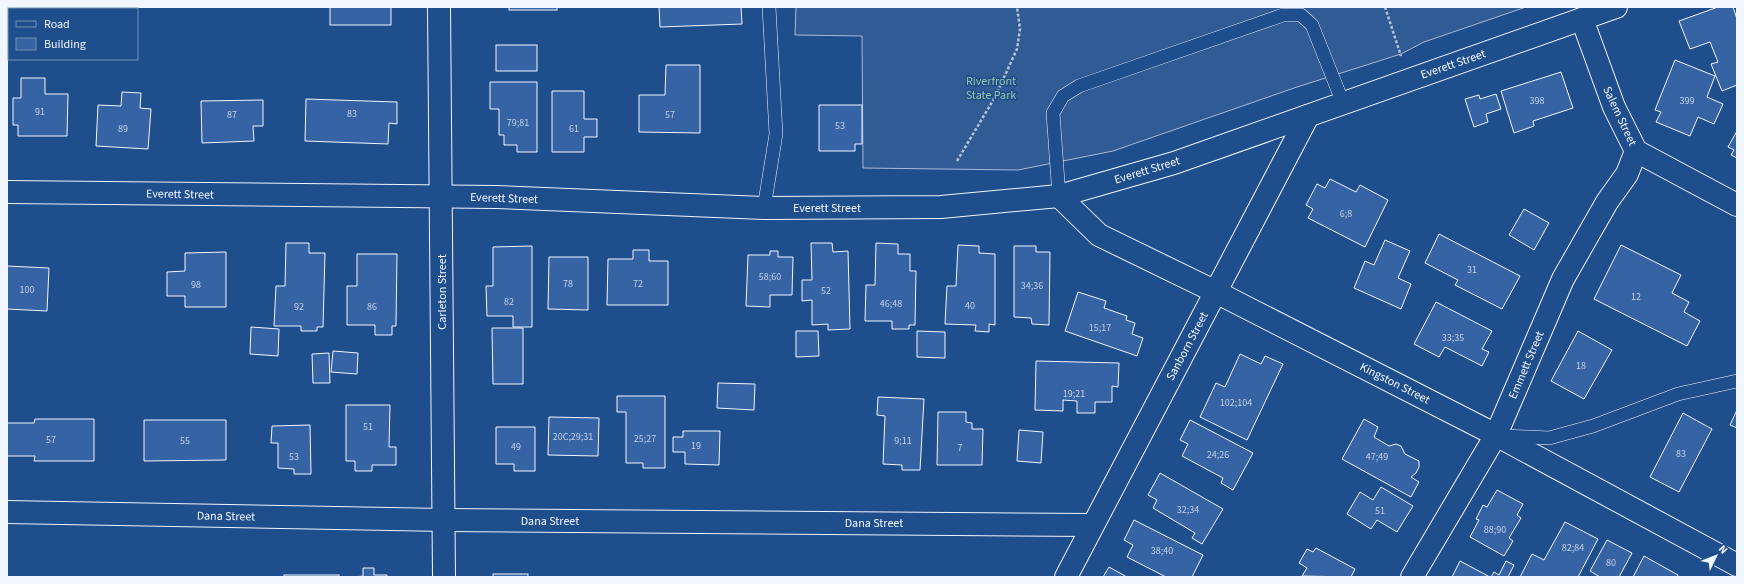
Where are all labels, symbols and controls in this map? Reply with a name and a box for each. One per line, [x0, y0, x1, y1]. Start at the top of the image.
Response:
legend [8, 8, 138, 60]
text: Road [44, 16, 70, 33]
text: Building [44, 36, 86, 53]
street label: Everett Street [1418, 45, 1488, 84]
park label: Riverfront State Park [966, 73, 1016, 104]
street label: Salem Street [1598, 84, 1641, 149]
house number: 398 [1530, 94, 1544, 108]
house number: 399 [1680, 94, 1694, 108]
house number: 91 [35, 105, 45, 119]
house number: 83 [347, 107, 357, 121]
house number: 87 [227, 108, 237, 122]
house number: 57 [665, 108, 675, 122]
house number: 79;81 [507, 116, 529, 130]
house number: 53 [835, 119, 845, 133]
house number: 89 [118, 122, 128, 136]
house number: 61 [569, 122, 579, 136]
street label: Everett Street [1112, 152, 1182, 189]
street label: Everett Street [146, 185, 214, 204]
street label: Everett Street [470, 189, 538, 208]
street label: Everett Street [793, 200, 861, 217]
house number: 6;8 [1340, 207, 1352, 221]
street label: Carleton Street [434, 254, 451, 330]
house number: 31 [1467, 263, 1477, 277]
house number: 58;60 [759, 270, 781, 284]
house number: 78 [563, 277, 573, 291]
house number: 72 [633, 277, 643, 291]
house number: 98 [191, 278, 201, 292]
house number: 34;36 [1021, 279, 1043, 293]
house number: 100 [20, 283, 34, 297]
house number: 52 [821, 284, 831, 298]
house number: 12 [1631, 290, 1641, 304]
house number: 82 [504, 295, 514, 309]
house number: 46;48 [880, 297, 902, 311]
house number: 40 [965, 299, 975, 313]
house number: 92 [294, 300, 304, 314]
house number: 86 [367, 300, 377, 314]
street label: Sanborn Street [1162, 309, 1213, 383]
house number: 15;17 [1089, 321, 1111, 335]
street label: Emmett Street [1504, 329, 1548, 402]
house number: 33;35 [1442, 331, 1464, 345]
street label: Kingston Street [1357, 358, 1433, 408]
house number: 18 [1576, 359, 1586, 373]
house number: 19;21 [1063, 387, 1085, 401]
house number: 102;104 [1220, 396, 1252, 410]
house number: 51 [363, 420, 373, 434]
house number: 20C;29;31 [553, 430, 593, 444]
house number: 25;27 [634, 432, 656, 446]
house number: 57 [46, 433, 56, 447]
house number: 55 [180, 434, 190, 448]
house number: 9;11 [894, 434, 912, 448]
house number: 19 [691, 439, 701, 453]
house number: 49 [511, 440, 521, 454]
house number: 7 [958, 441, 963, 455]
house number: 83 [1676, 447, 1686, 461]
house number: 24;26 [1207, 448, 1229, 462]
house number: 53 [289, 450, 299, 464]
house number: 47;49 [1366, 450, 1388, 464]
house number: 32;34 [1177, 503, 1199, 517]
house number: 51 [1375, 504, 1385, 518]
street label: Dana Street [197, 507, 255, 526]
street label: Dana Street [521, 513, 579, 530]
street label: Dana Street [845, 515, 903, 532]
house number: 88;90 [1484, 523, 1506, 537]
north arrow [1696, 536, 1736, 576]
house number: 82;84 [1562, 541, 1584, 555]
text: N [1715, 542, 1731, 557]
house number: 38;40 [1151, 544, 1173, 558]
house number: 80 [1606, 556, 1616, 570]

